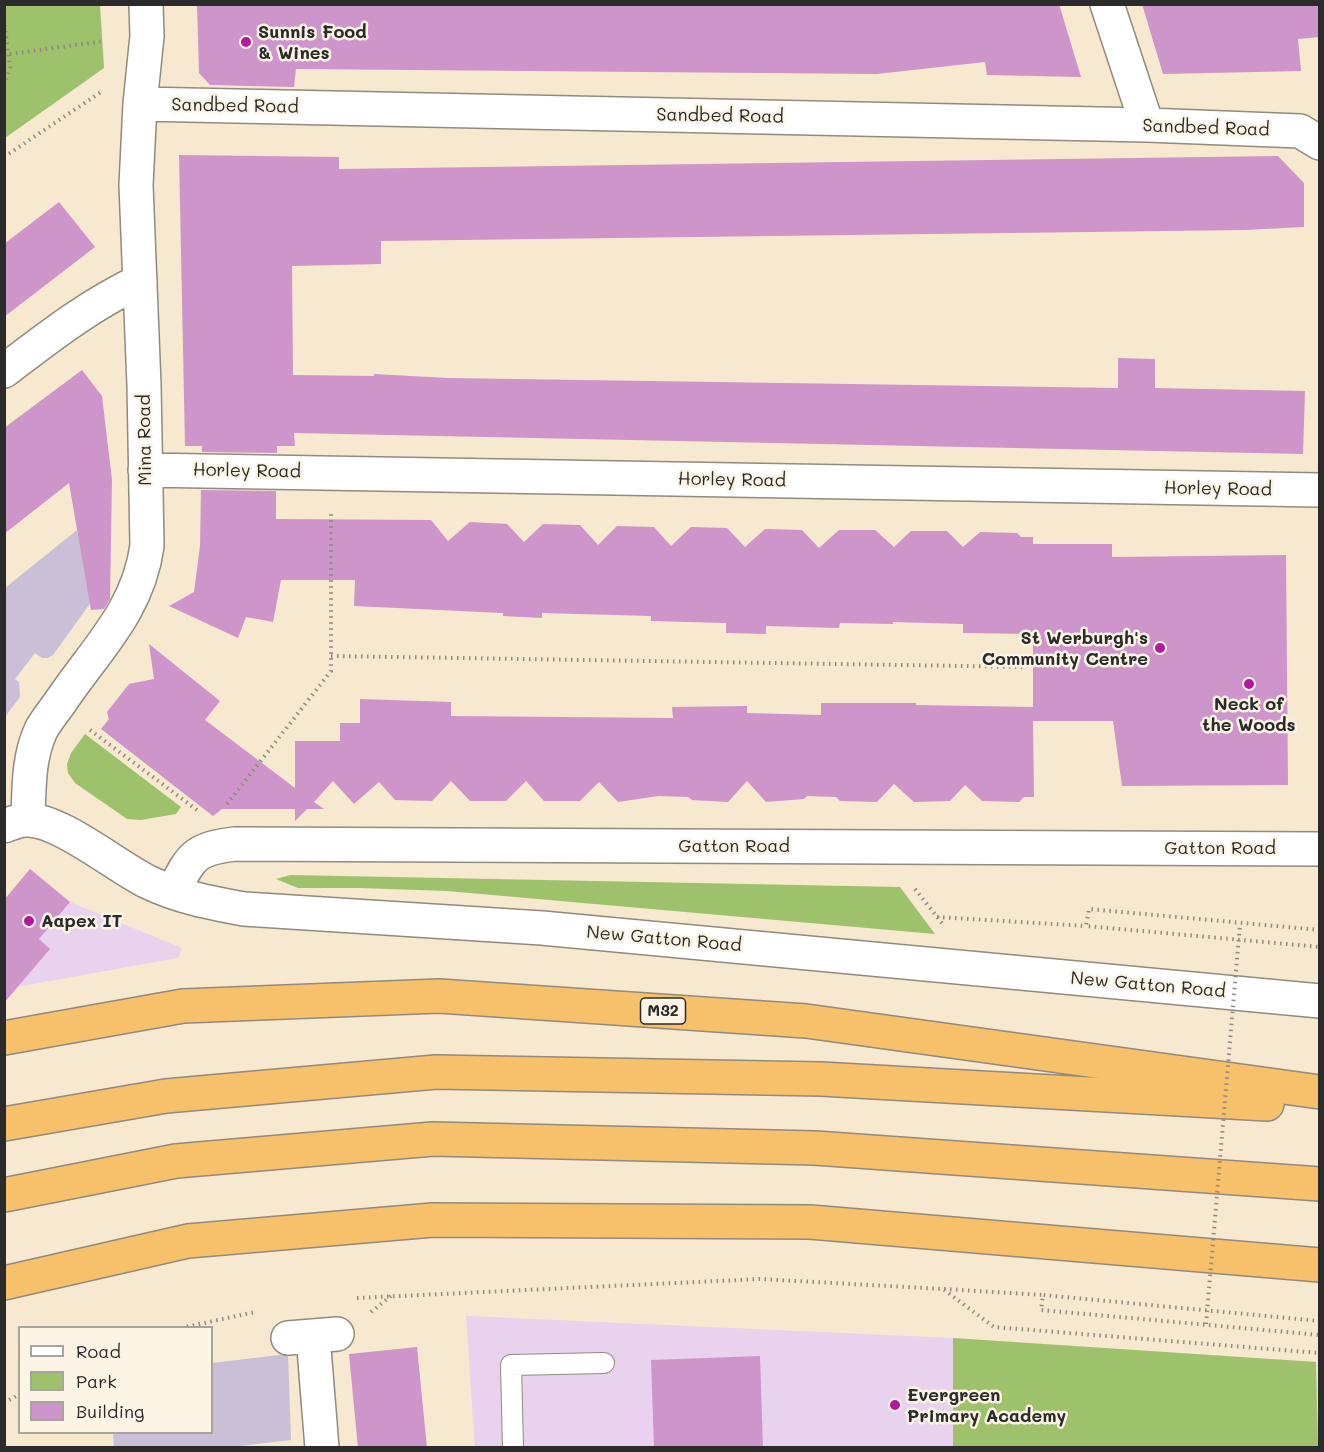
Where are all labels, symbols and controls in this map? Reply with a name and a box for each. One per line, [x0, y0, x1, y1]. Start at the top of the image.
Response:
place label: Sunnis Food & Wines [258, 21, 367, 63]
marker: Sunnis Food & Wines [239, 35, 253, 49]
street label: Sandbed Road [171, 94, 299, 118]
street label: Sandbed Road [656, 104, 784, 128]
street label: Sandbed Road [1142, 115, 1270, 141]
street label: Mina Road [133, 394, 157, 486]
street label: Horley Road [193, 459, 301, 483]
street label: Horley Road [678, 468, 786, 492]
street label: Horley Road [1164, 477, 1272, 501]
place label: St Werburgh's Community Centre [982, 627, 1148, 670]
marker: St Werburgh's Community Centre [1153, 641, 1167, 655]
marker: Neck of the Woods [1242, 677, 1256, 691]
place label: Neck of the Woods [1202, 693, 1296, 736]
street label: Gatton Road [678, 835, 790, 857]
street label: Gatton Road [1164, 837, 1276, 859]
place label: Aapex IT [41, 910, 122, 932]
marker: Aapex IT [22, 914, 36, 928]
street label: New Gatton Road [585, 921, 743, 957]
street label: New Gatton Road [1069, 967, 1227, 1003]
road number: M32 [640, 998, 686, 1024]
legend [18, 1326, 213, 1434]
text: Road [76, 1339, 121, 1363]
text: Park [76, 1369, 117, 1393]
place label: Evergreen Primary Academy [907, 1384, 1066, 1426]
marker: Evergreen Primary Academy [888, 1398, 902, 1412]
text: Building [76, 1399, 144, 1423]

